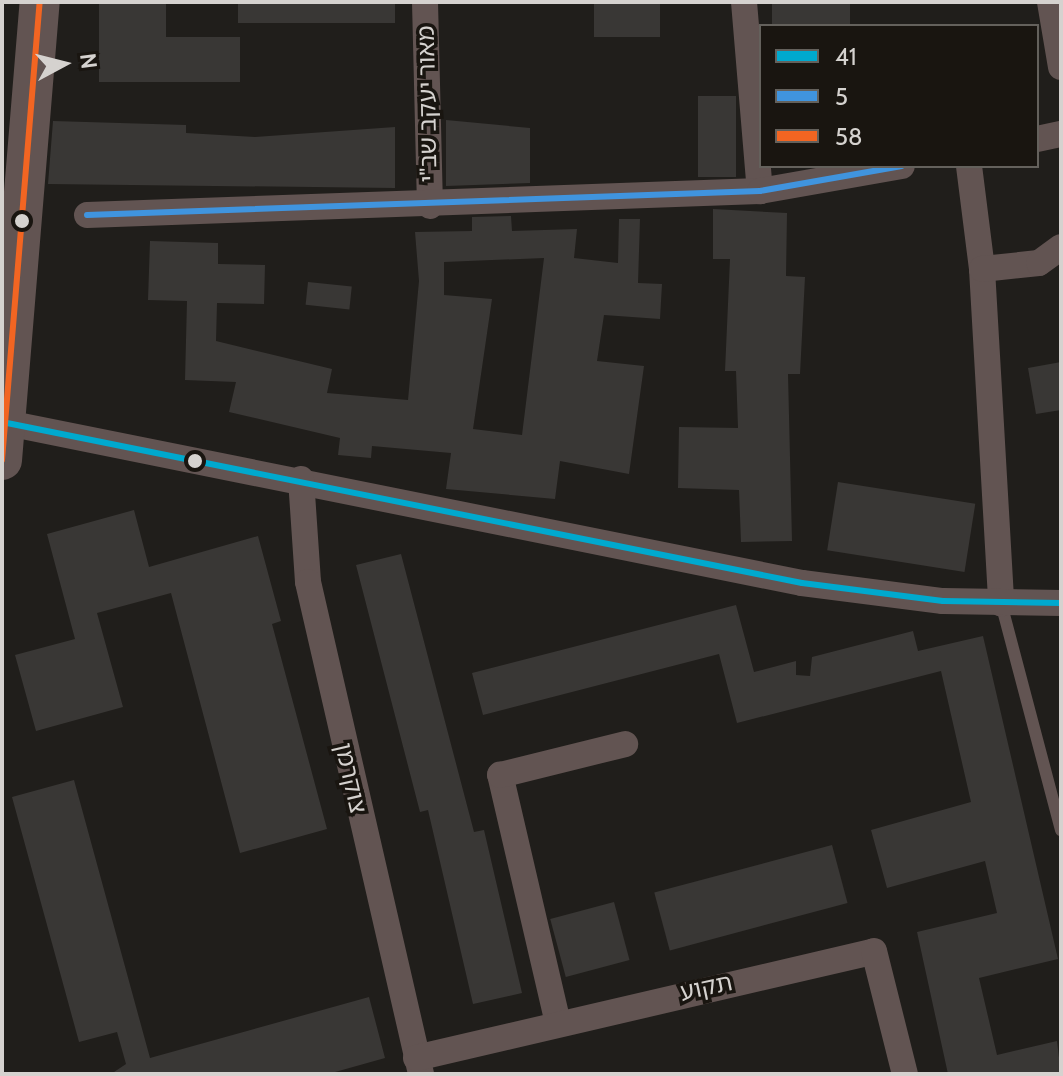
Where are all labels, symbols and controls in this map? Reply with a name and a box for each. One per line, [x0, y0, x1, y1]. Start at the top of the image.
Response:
north arrow [24, 24, 104, 104]
legend [759, 24, 1039, 168]
street label: מאור יעקב שב"י [411, 25, 443, 183]
text: 41 [835, 42, 857, 71]
text: N [74, 52, 103, 70]
text: 5 [835, 82, 848, 111]
text: 58 [835, 122, 863, 151]
unlabelled marker [14, 213, 30, 229]
unlabelled marker [187, 453, 203, 469]
street label: צוקרמן [329, 740, 373, 816]
street label: תקוע [677, 967, 735, 1007]

